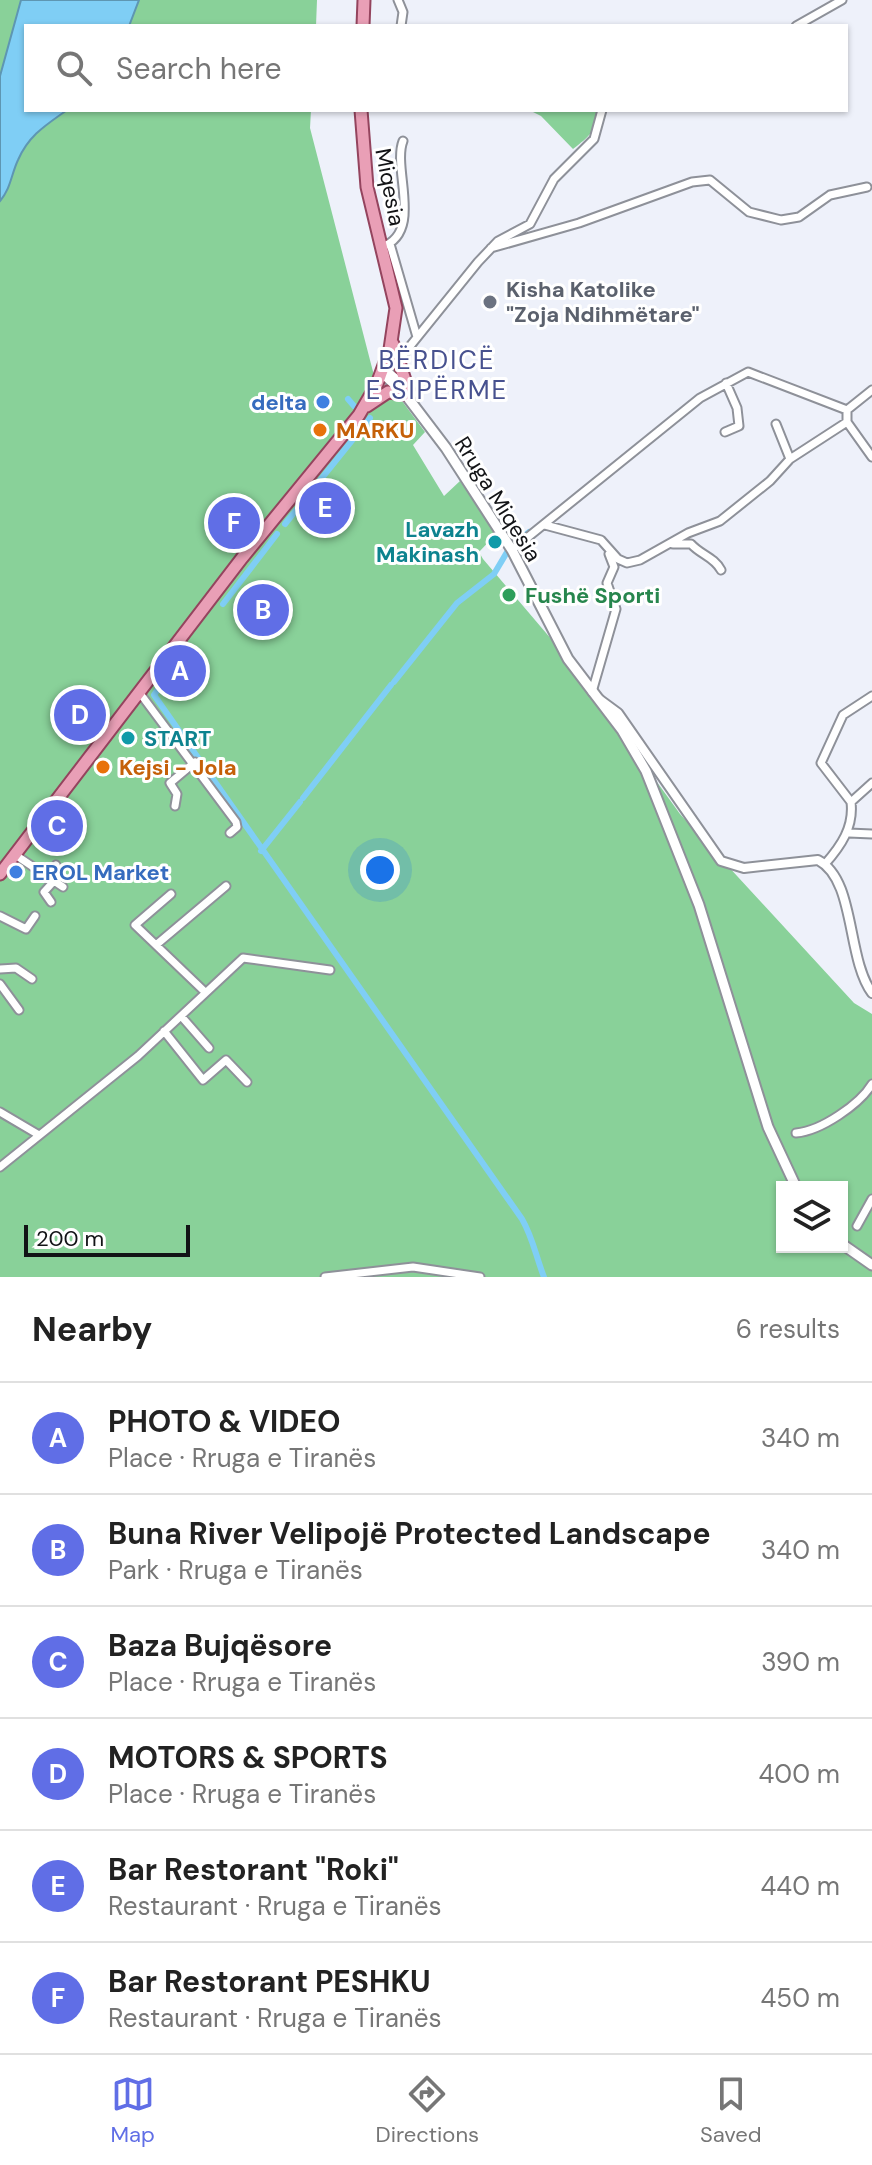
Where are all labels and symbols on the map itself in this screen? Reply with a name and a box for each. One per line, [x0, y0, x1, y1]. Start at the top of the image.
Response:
street label: Miqesia [368, 146, 412, 228]
place label: Kisha Katolike "Zoja Ndihmëtare" [506, 275, 700, 329]
marker: Kisha Katolike "Zoja Ndihmëtare" [481, 293, 499, 311]
district label: BËRDICË E SIPËRME [366, 343, 508, 407]
place label: delta [251, 388, 307, 417]
marker: delta [314, 393, 332, 411]
place label: MARKU [336, 416, 414, 445]
marker: MARKU [311, 421, 329, 439]
street label: Rruga Miqesia [448, 431, 548, 567]
pin: E [299, 478, 351, 538]
pin: F [208, 493, 260, 553]
place label: Lavazh Makinash [376, 515, 479, 569]
marker: Lavazh Makinash [486, 533, 504, 551]
pin: B [237, 580, 289, 640]
place label: Fushë Sporti [525, 581, 660, 610]
marker: Fushë Sporti [500, 586, 518, 604]
pin: A [154, 641, 206, 701]
pin: D [54, 685, 106, 745]
place label: START [144, 724, 211, 753]
marker: START [119, 729, 137, 747]
place label: Kejsi - Jola [119, 753, 237, 782]
marker: Kejsi - Jola [94, 758, 112, 776]
pin: C [31, 796, 83, 856]
your location [360, 850, 400, 890]
place label: EROL Market [32, 858, 169, 887]
marker: EROL Market [7, 863, 25, 881]
scale bar [24, 1221, 190, 1257]

